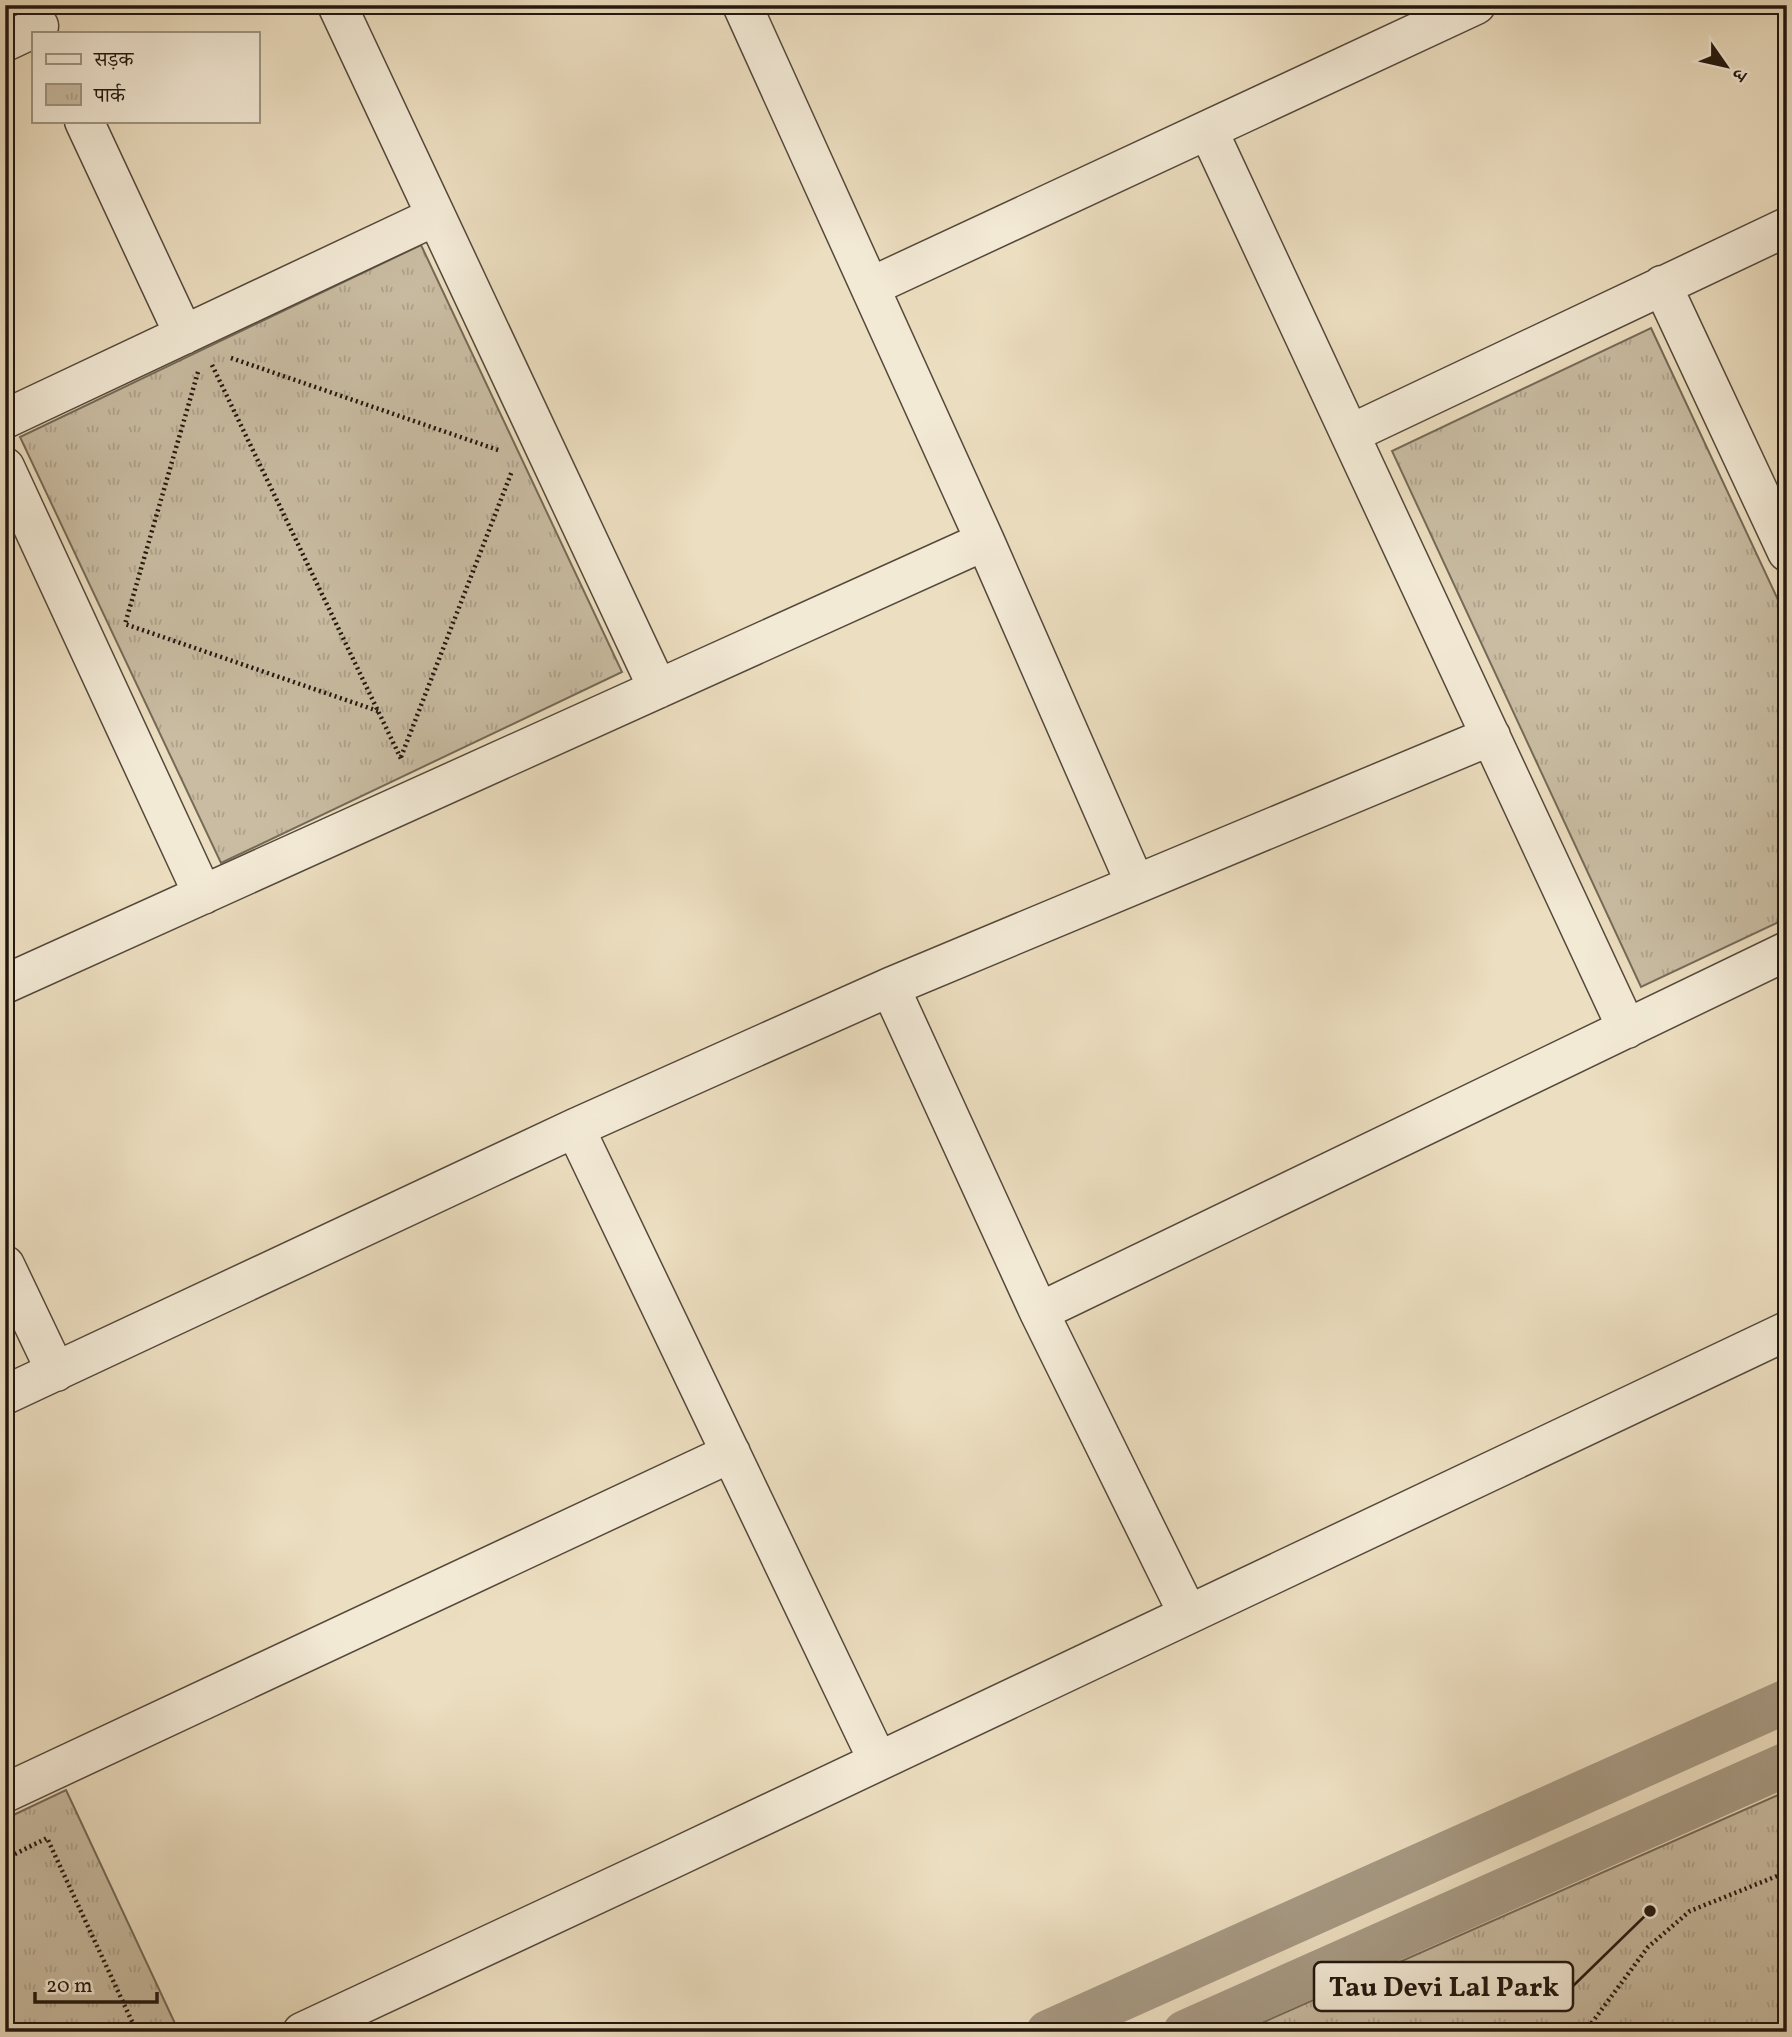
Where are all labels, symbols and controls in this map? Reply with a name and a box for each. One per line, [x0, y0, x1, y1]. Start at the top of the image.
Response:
legend [32, 32, 259, 122]
north arrow [1690, 32, 1760, 102]
text: सड़क [93, 46, 134, 75]
text: उ [1724, 61, 1753, 87]
text: पार्क [93, 82, 126, 111]
scale bar [35, 1960, 158, 2004]
callout: Tau Devi Lal Park [1314, 1962, 1573, 2011]
text: Tau Devi Lal Park [1329, 1969, 1559, 2008]
text: 20 m [46, 1972, 92, 2001]

